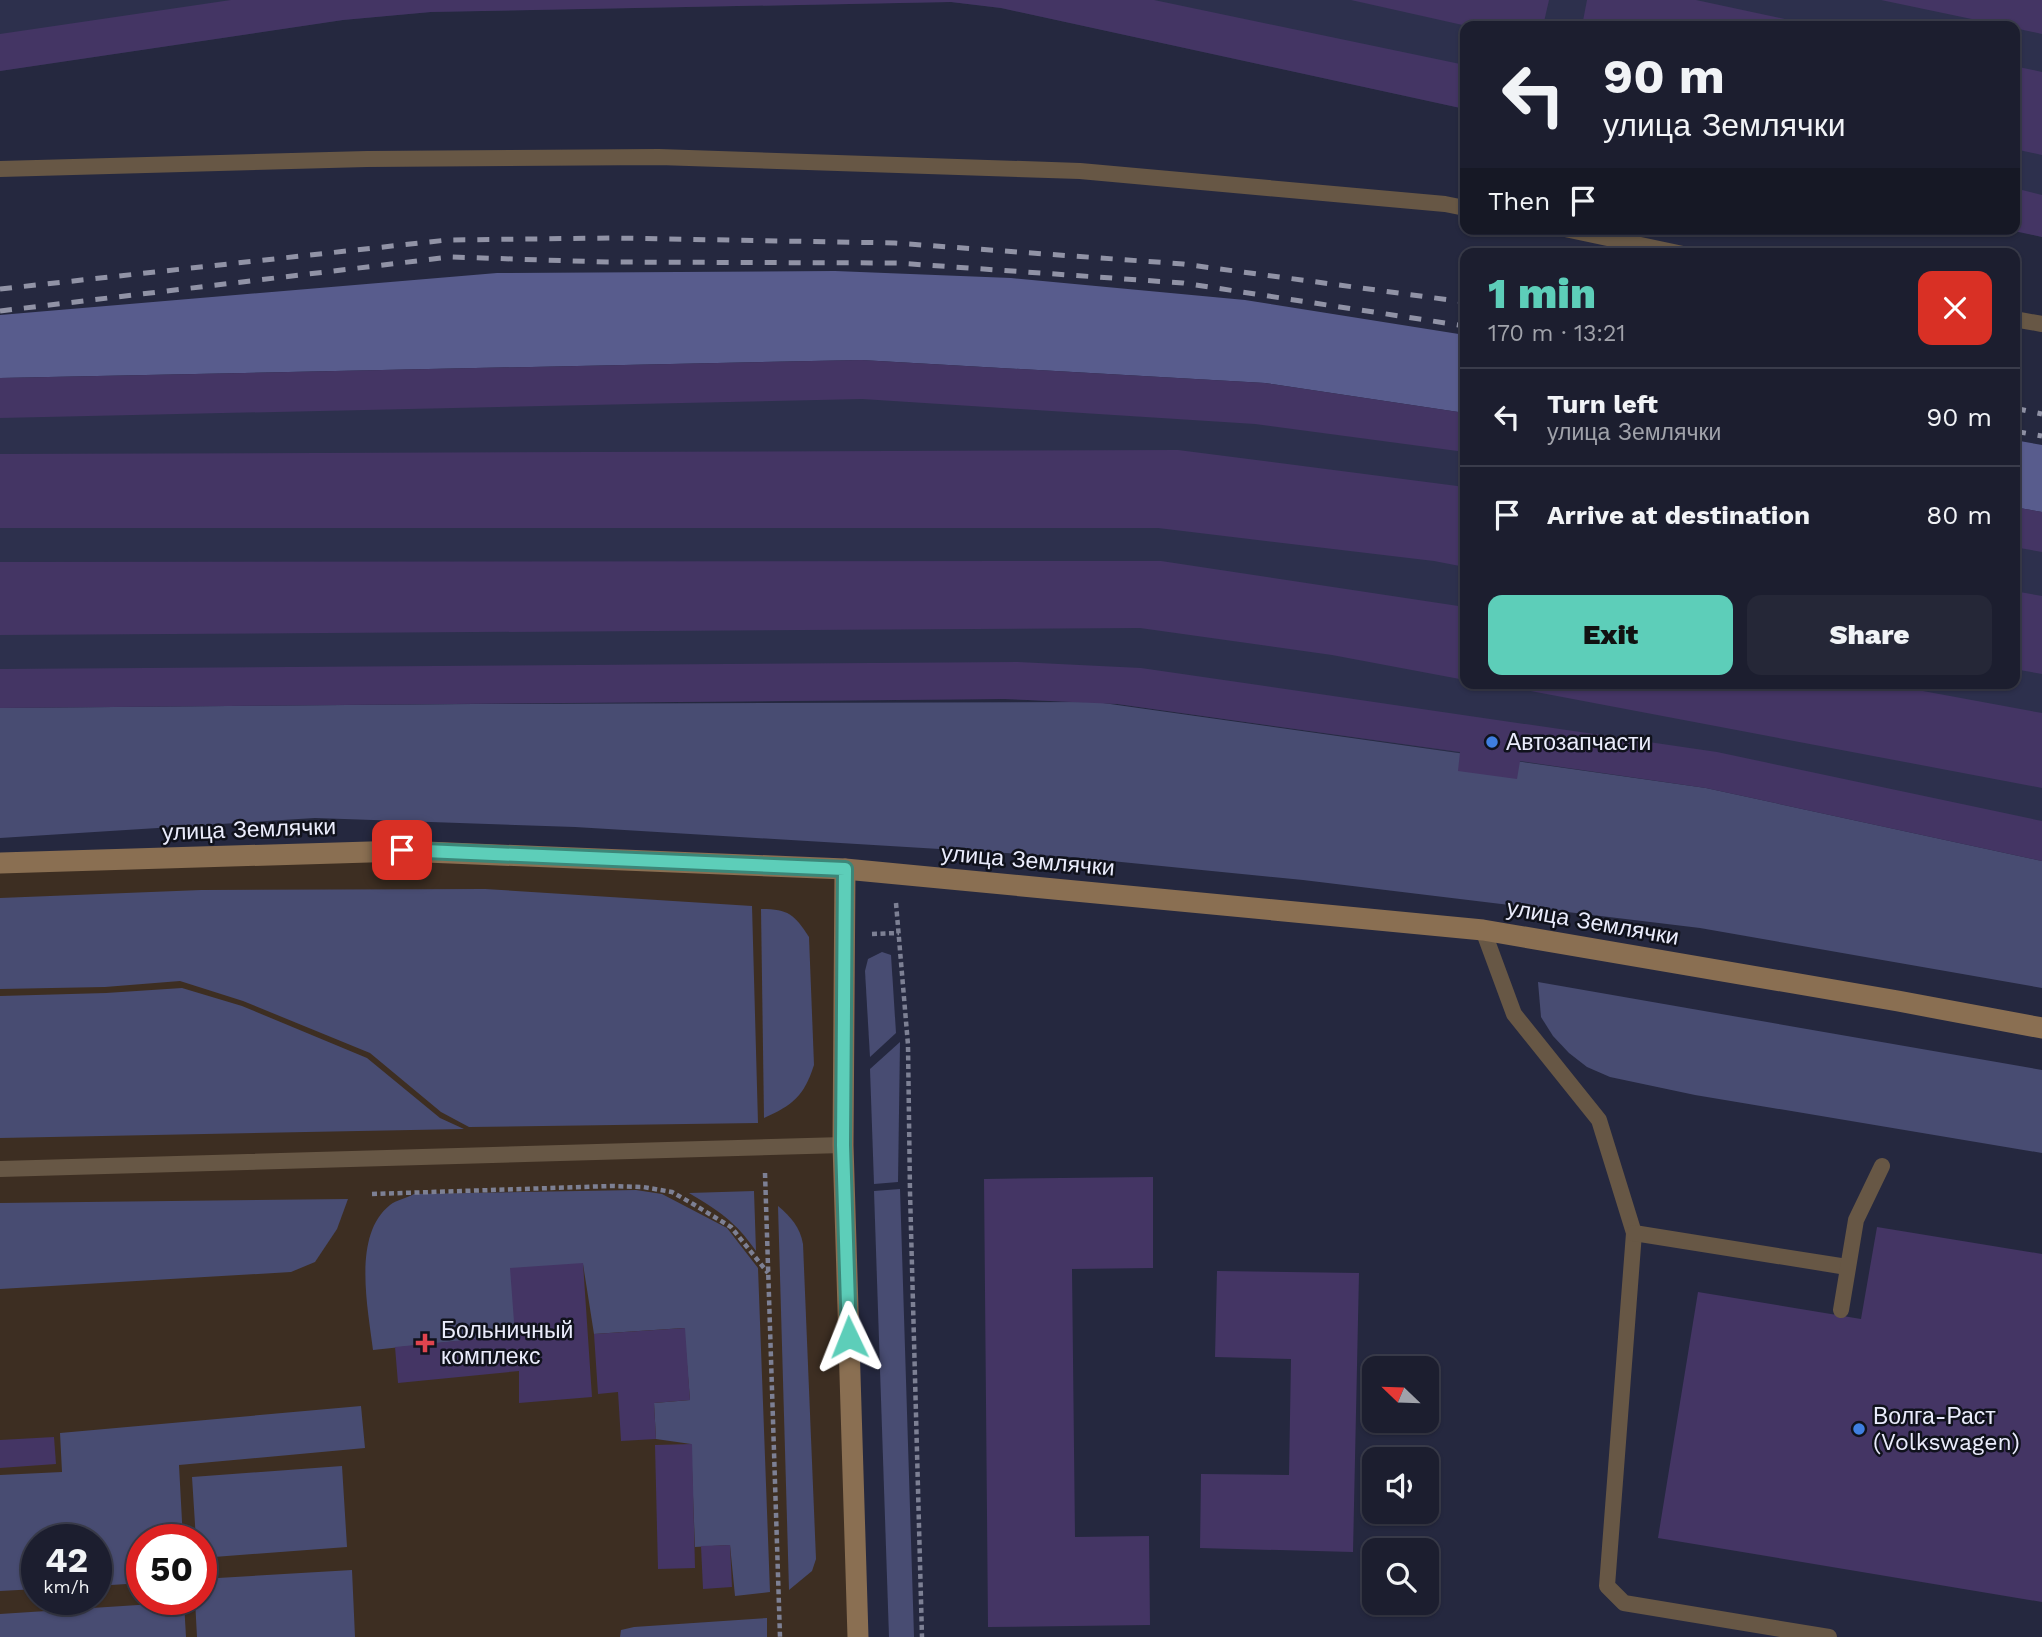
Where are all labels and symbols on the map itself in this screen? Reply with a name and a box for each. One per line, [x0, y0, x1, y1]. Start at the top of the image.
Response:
place label: Автозапчасти [1506, 729, 1651, 756]
marker: Автозапчасти [1484, 734, 1500, 750]
street label: улица Землячки [161, 813, 337, 846]
pin [372, 820, 432, 880]
street label: улица Землячки [940, 839, 1116, 882]
street label: улица Землячки [1505, 894, 1681, 951]
position arrow [812, 1300, 886, 1374]
place label: Больничный комплекс [441, 1317, 573, 1370]
marker: Больничный комплекс [415, 1333, 435, 1353]
north arrow [1362, 1356, 1438, 1433]
place label: Волга-Раст (Volkswagen) [1873, 1403, 2020, 1456]
marker: Волга-Раст (Volkswagen) [1851, 1421, 1867, 1437]
speed limit sign: 50 [126, 1524, 217, 1615]

